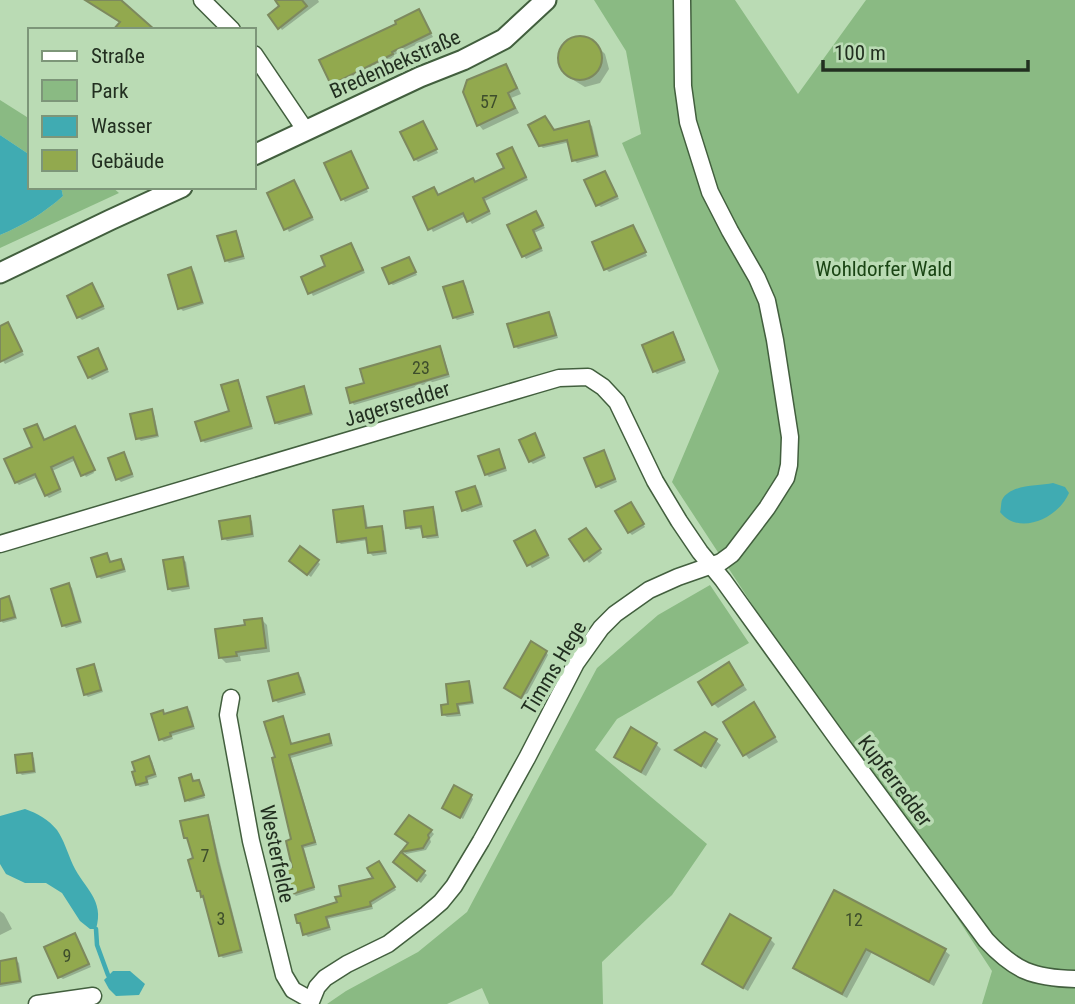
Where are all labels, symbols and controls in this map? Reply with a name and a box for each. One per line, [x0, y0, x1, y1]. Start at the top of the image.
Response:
street label: Bredenbekstraße [326, 24, 464, 103]
legend [28, 28, 256, 189]
scale bar [823, 28, 1028, 72]
text: 100 m [834, 41, 886, 65]
text: Straße [91, 44, 145, 68]
text: Park [91, 79, 129, 103]
house number: 57 [480, 91, 498, 112]
text: Wasser [91, 114, 152, 138]
text: Gebäude [91, 149, 164, 173]
park label: Wohldorfer Wald [815, 257, 953, 281]
house number: 23 [412, 357, 430, 378]
street label: Jagersredder [341, 377, 453, 431]
street label: Timms Hege [517, 617, 591, 719]
street label: Kupferredder [853, 731, 937, 831]
street label: Westerfelde [255, 803, 299, 905]
house number: 7 [201, 845, 210, 866]
house number: 3 [217, 908, 225, 929]
house number: 12 [845, 909, 863, 930]
house number: 9 [63, 945, 71, 966]

